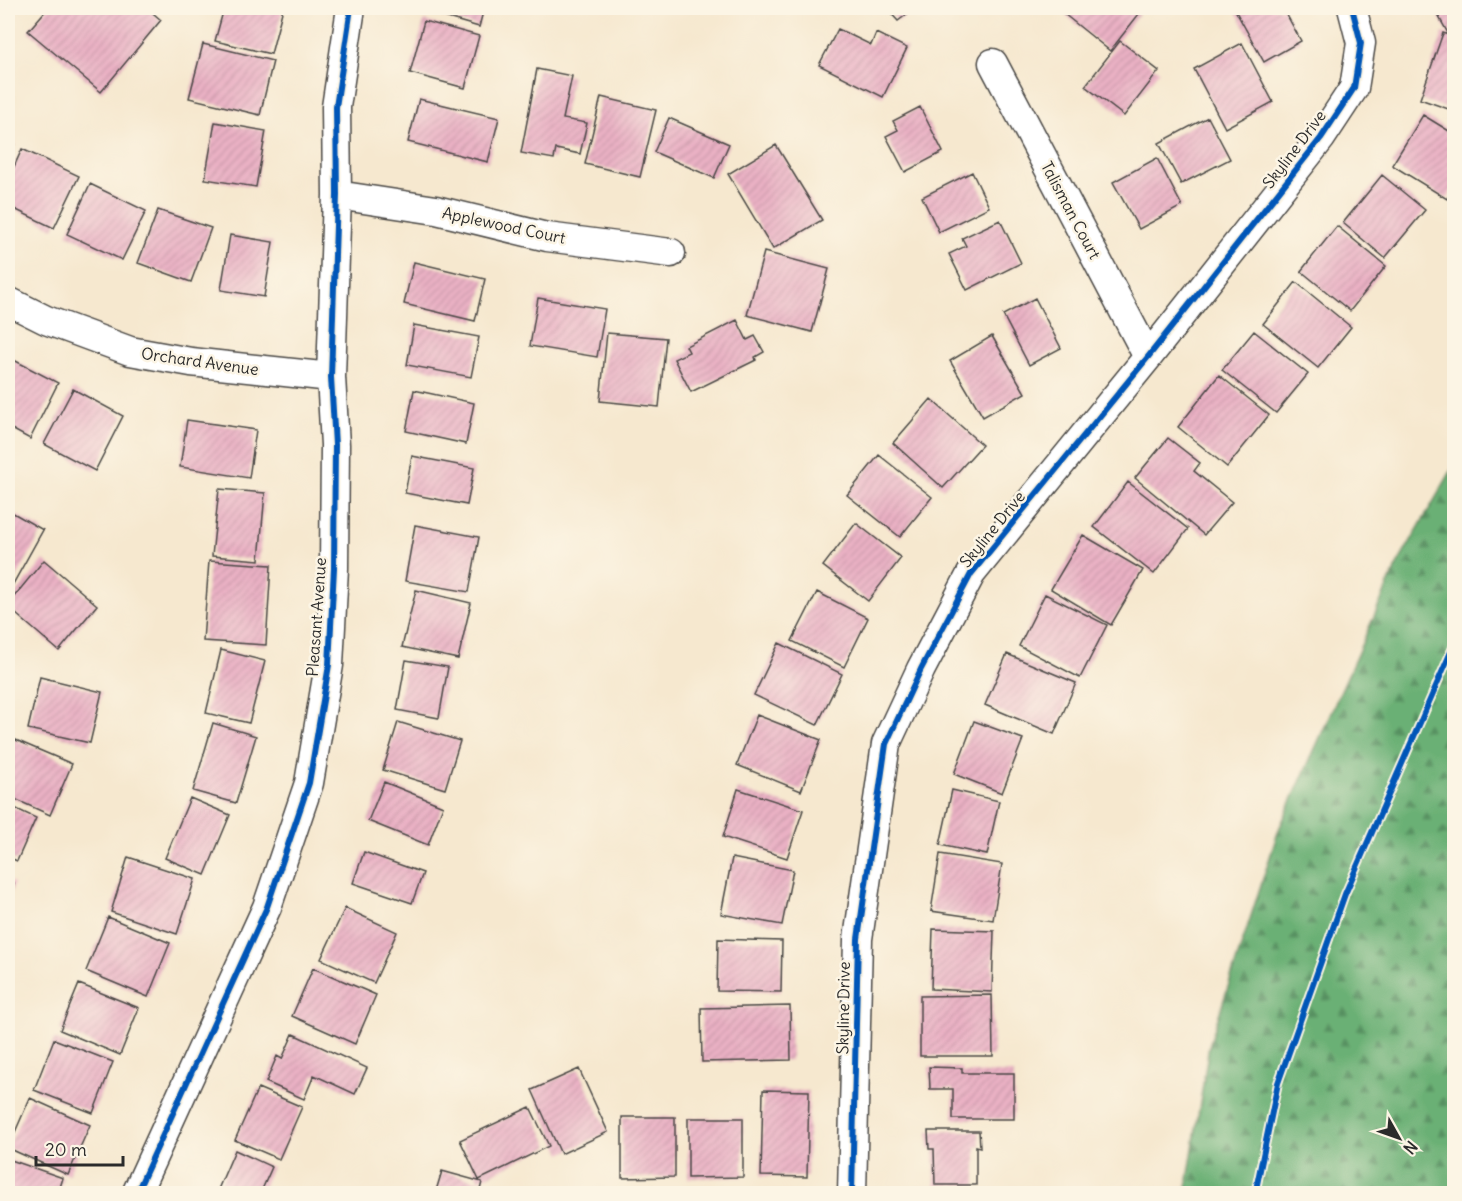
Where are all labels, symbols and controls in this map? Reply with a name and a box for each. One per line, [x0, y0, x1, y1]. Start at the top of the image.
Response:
street label: Skyline Drive [1258, 106, 1330, 192]
street label: Talisman Court [1037, 158, 1105, 263]
street label: Applewood Court [441, 202, 568, 248]
street label: Orchard Avenue [140, 343, 260, 379]
street label: Skyline Drive [955, 487, 1029, 571]
street label: Pleasant Avenue [302, 557, 330, 677]
street label: Skyline Drive [832, 961, 854, 1055]
north arrow [1369, 1108, 1429, 1168]
scale bar [36, 1129, 123, 1167]
text: N [1399, 1137, 1422, 1158]
text: 20 m [45, 1138, 87, 1161]

